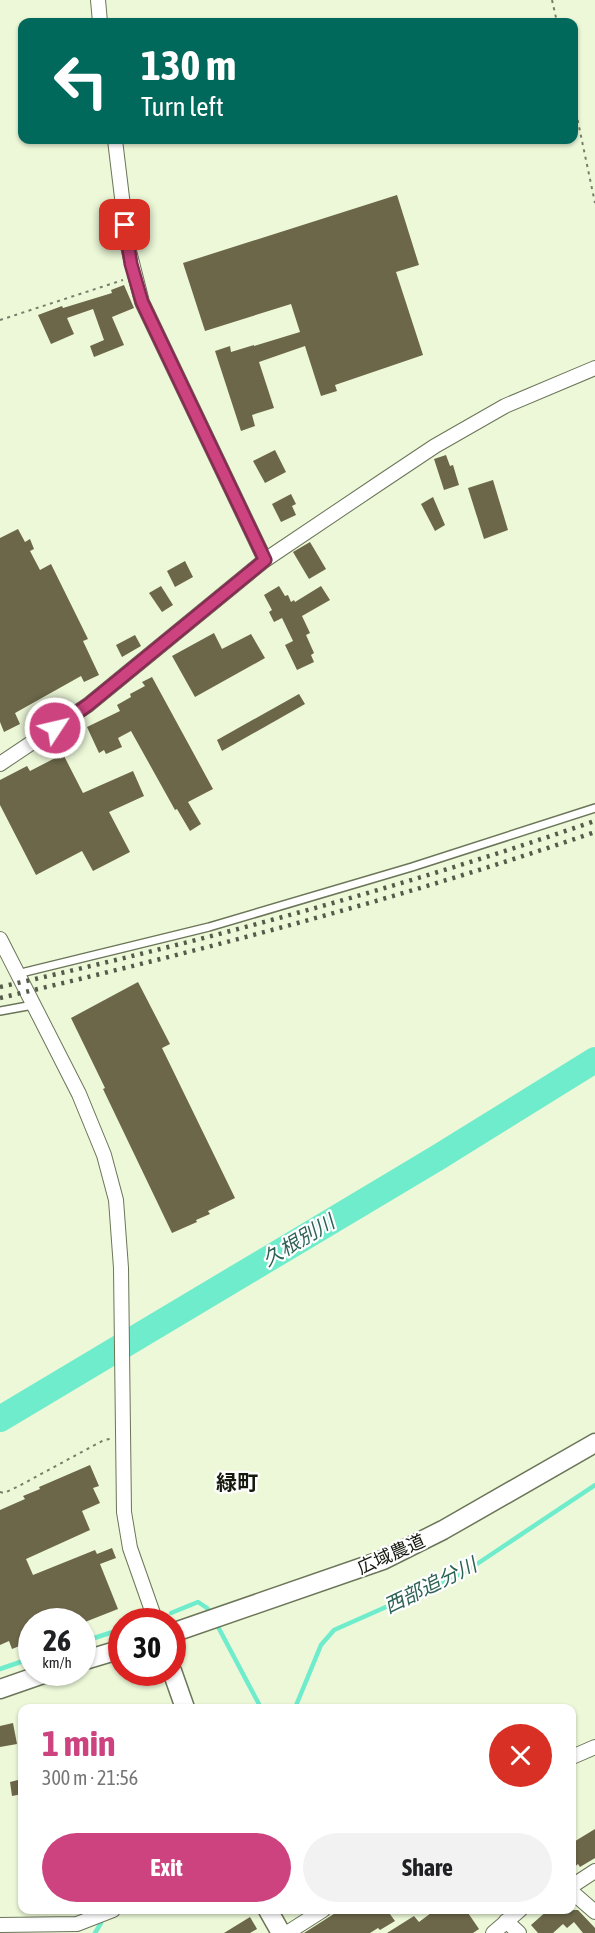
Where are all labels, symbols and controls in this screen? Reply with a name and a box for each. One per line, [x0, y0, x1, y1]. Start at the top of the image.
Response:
text: 130 m [141, 41, 236, 89]
icon: left [42, 42, 120, 120]
text: Turn left [141, 91, 224, 122]
pin [99, 199, 150, 250]
icon: arrive [108, 208, 141, 241]
position arrow [23, 696, 87, 760]
water label: 久根別川 [258, 1209, 340, 1270]
district label: 緑町 [216, 1470, 258, 1494]
street label: 広域農道 [354, 1530, 428, 1578]
water label: 西部追分川 [380, 1552, 482, 1617]
speed limit sign: 30 [108, 1608, 186, 1686]
text: 26 [43, 1623, 71, 1657]
text: km/h [42, 1654, 72, 1671]
text: 1 min [42, 1722, 116, 1764]
button: close [489, 1724, 552, 1787]
text: 300 m · 21:56 [42, 1766, 138, 1789]
button: Exit [42, 1833, 291, 1902]
button: Share [303, 1833, 552, 1902]

